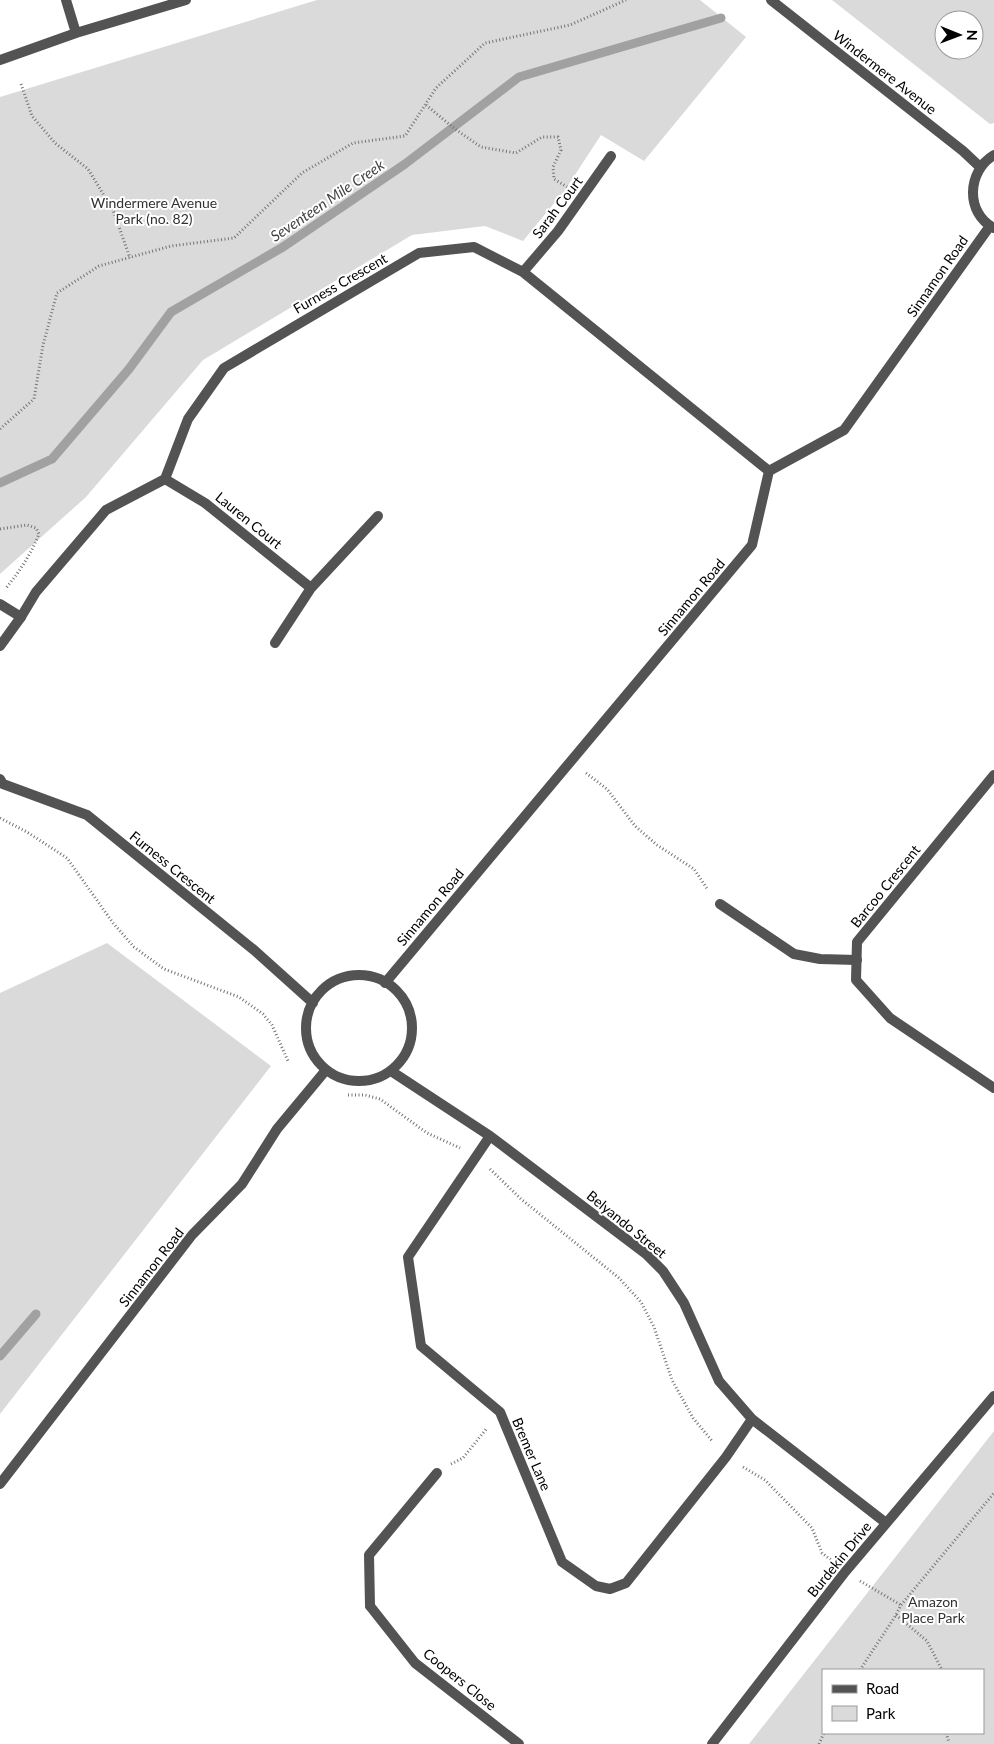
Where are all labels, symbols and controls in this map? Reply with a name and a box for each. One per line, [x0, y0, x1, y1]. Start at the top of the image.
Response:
north arrow [934, 10, 984, 60]
street label: Windermere Avenue [830, 26, 940, 118]
text: N [964, 30, 981, 41]
water label: Seventeen Mile Creek [267, 155, 388, 245]
street label: Sarah Court [528, 173, 586, 241]
park label: Windermere Avenue Park (no. 82) [91, 194, 217, 227]
street label: Sinnamon Road [903, 232, 971, 320]
street label: Furness Crescent [290, 249, 390, 317]
street label: Lauren Court [212, 488, 286, 552]
street label: Sinnamon Road [654, 555, 728, 639]
street label: Furness Crescent [127, 827, 219, 907]
street label: Barcoo Crescent [847, 841, 923, 931]
street label: Sinnamon Road [393, 865, 467, 949]
street label: Belyando Street [584, 1187, 670, 1261]
street label: Sinnamon Road [115, 1224, 187, 1310]
street label: Bremer Lane [509, 1415, 555, 1493]
street label: Burdekin Drive [803, 1518, 875, 1600]
park label: Amazon Place Park [901, 1593, 966, 1626]
street label: Coopers Close [420, 1644, 500, 1714]
legend [822, 1669, 984, 1734]
text: Road [866, 1679, 899, 1697]
text: Park [866, 1704, 896, 1722]

